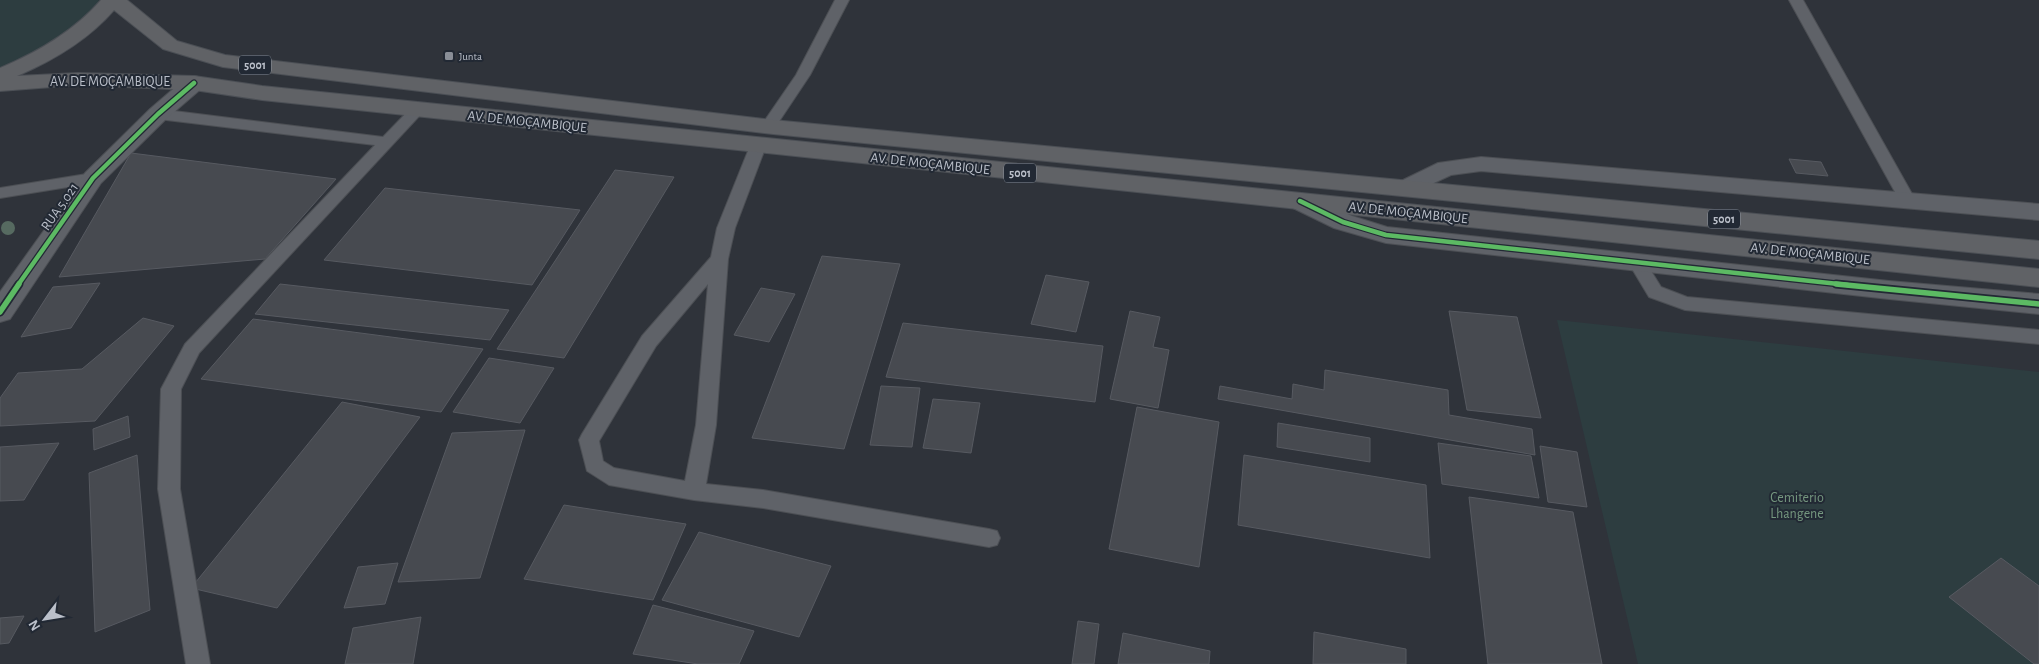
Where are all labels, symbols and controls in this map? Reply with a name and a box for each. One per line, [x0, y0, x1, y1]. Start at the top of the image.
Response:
marker: Junta [443, 50, 455, 62]
place label: Junta [459, 51, 482, 62]
road number: 5001 [239, 56, 271, 74]
street label: AV. DE MOÇAMBIQUE [50, 75, 170, 89]
street label: AV. DE MOÇAMBIQUE [467, 109, 588, 135]
street label: AV. DE MOÇAMBIQUE [870, 151, 991, 177]
road number: 5001 [1004, 164, 1036, 182]
street label: RUA 5.021 [39, 181, 81, 233]
street label: AV. DE MOÇAMBIQUE [1348, 200, 1469, 226]
road number: 5001 [1708, 210, 1740, 228]
street label: AV. DE MOÇAMBIQUE [1750, 241, 1871, 267]
park label: Cemiterio Lhangene [1770, 491, 1824, 521]
north arrow [20, 594, 70, 644]
text: N [26, 617, 43, 633]

